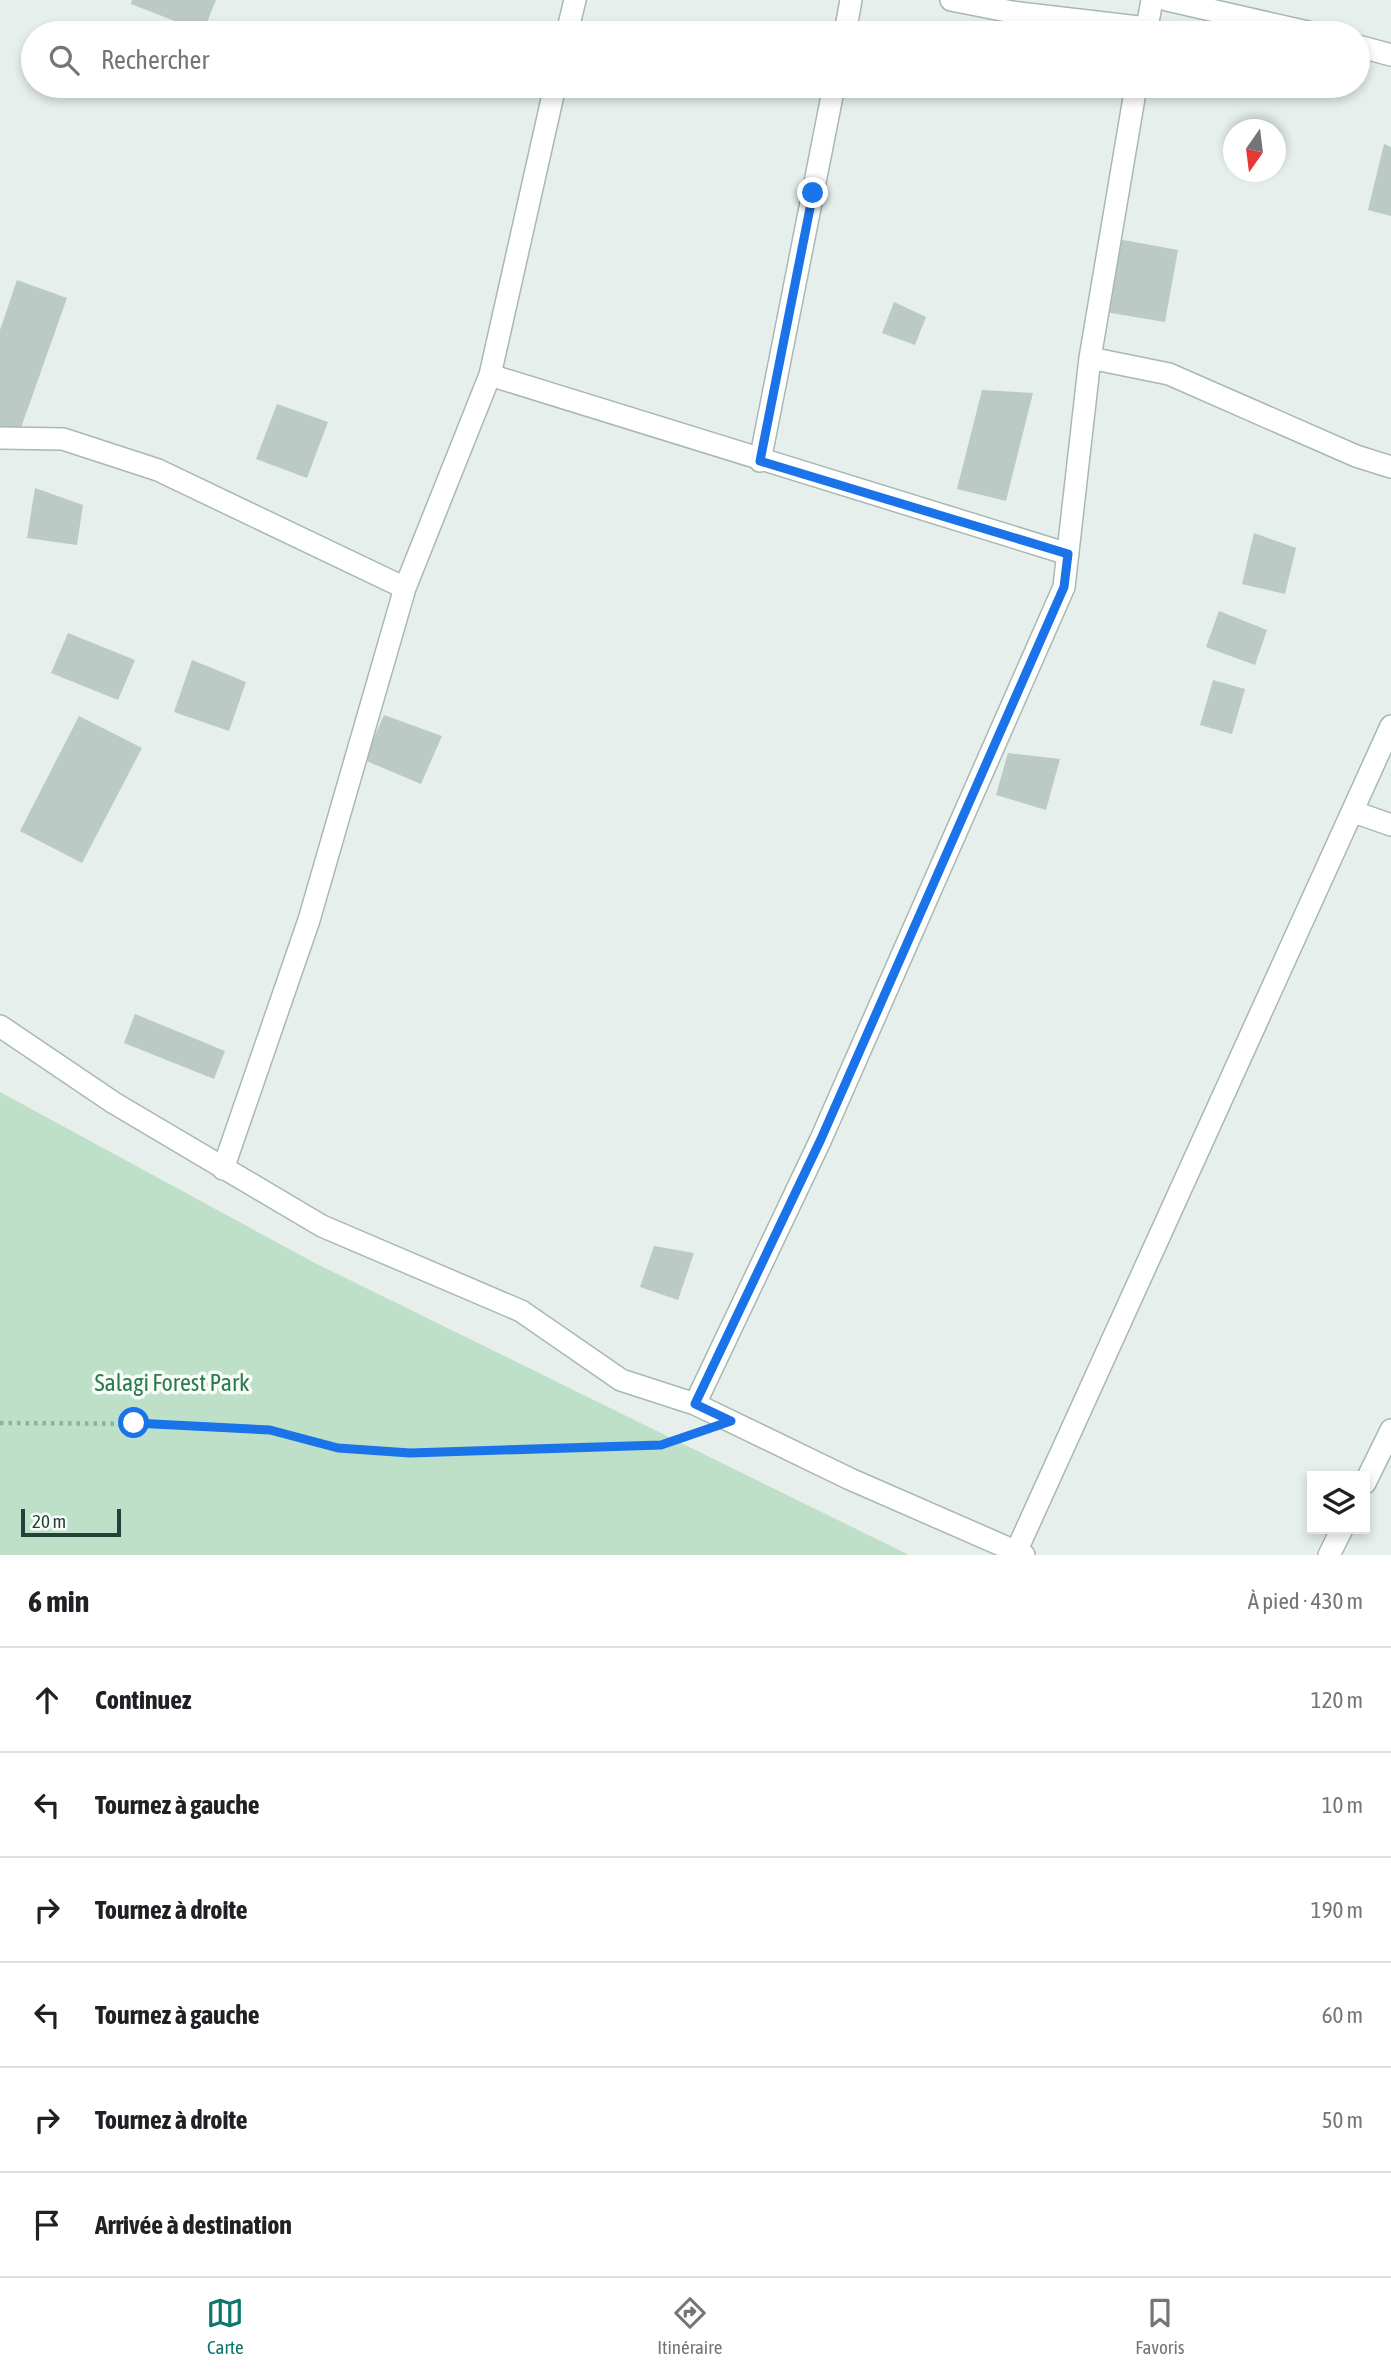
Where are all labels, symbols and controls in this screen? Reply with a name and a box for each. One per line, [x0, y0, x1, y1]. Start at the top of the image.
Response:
search box [21, 21, 1370, 98]
icon: search [45, 41, 83, 79]
text: Rechercher [101, 45, 209, 75]
north arrow [1223, 119, 1286, 182]
route end [797, 177, 828, 208]
park label: Salagi Forest Park [94, 1369, 250, 1396]
route start [118, 1407, 149, 1438]
map controls [1307, 1471, 1370, 1534]
button: layers [1307, 1471, 1370, 1534]
scale bar [21, 1506, 121, 1538]
text: 20 m [32, 1510, 66, 1532]
text: 6 min [28, 1584, 89, 1618]
text: À pied · 430 m [1248, 1588, 1363, 1614]
icon: ahead [28, 1681, 66, 1719]
text: Continuez [95, 1685, 191, 1715]
text: 120 m [1311, 1687, 1363, 1713]
icon: left [28, 1786, 66, 1824]
text: Tournez à gauche [95, 1790, 260, 1820]
text: 10 m [1322, 1792, 1363, 1818]
icon: right [28, 1891, 66, 1929]
text: Tournez à droite [95, 1895, 248, 1925]
text: 190 m [1311, 1897, 1363, 1923]
icon: left [28, 1996, 66, 2034]
text: Tournez à gauche [95, 2000, 260, 2030]
text: 60 m [1322, 2002, 1363, 2028]
icon: right [28, 2101, 66, 2139]
text: Tournez à droite [95, 2105, 248, 2135]
text: 50 m [1322, 2107, 1363, 2133]
icon: arrive [28, 2206, 66, 2244]
text: Arrivée à destination [95, 2210, 292, 2240]
tab: Carte [206, 2294, 244, 2358]
tab: Itinéraire [657, 2294, 722, 2358]
tab: Favoris [1135, 2294, 1185, 2358]

